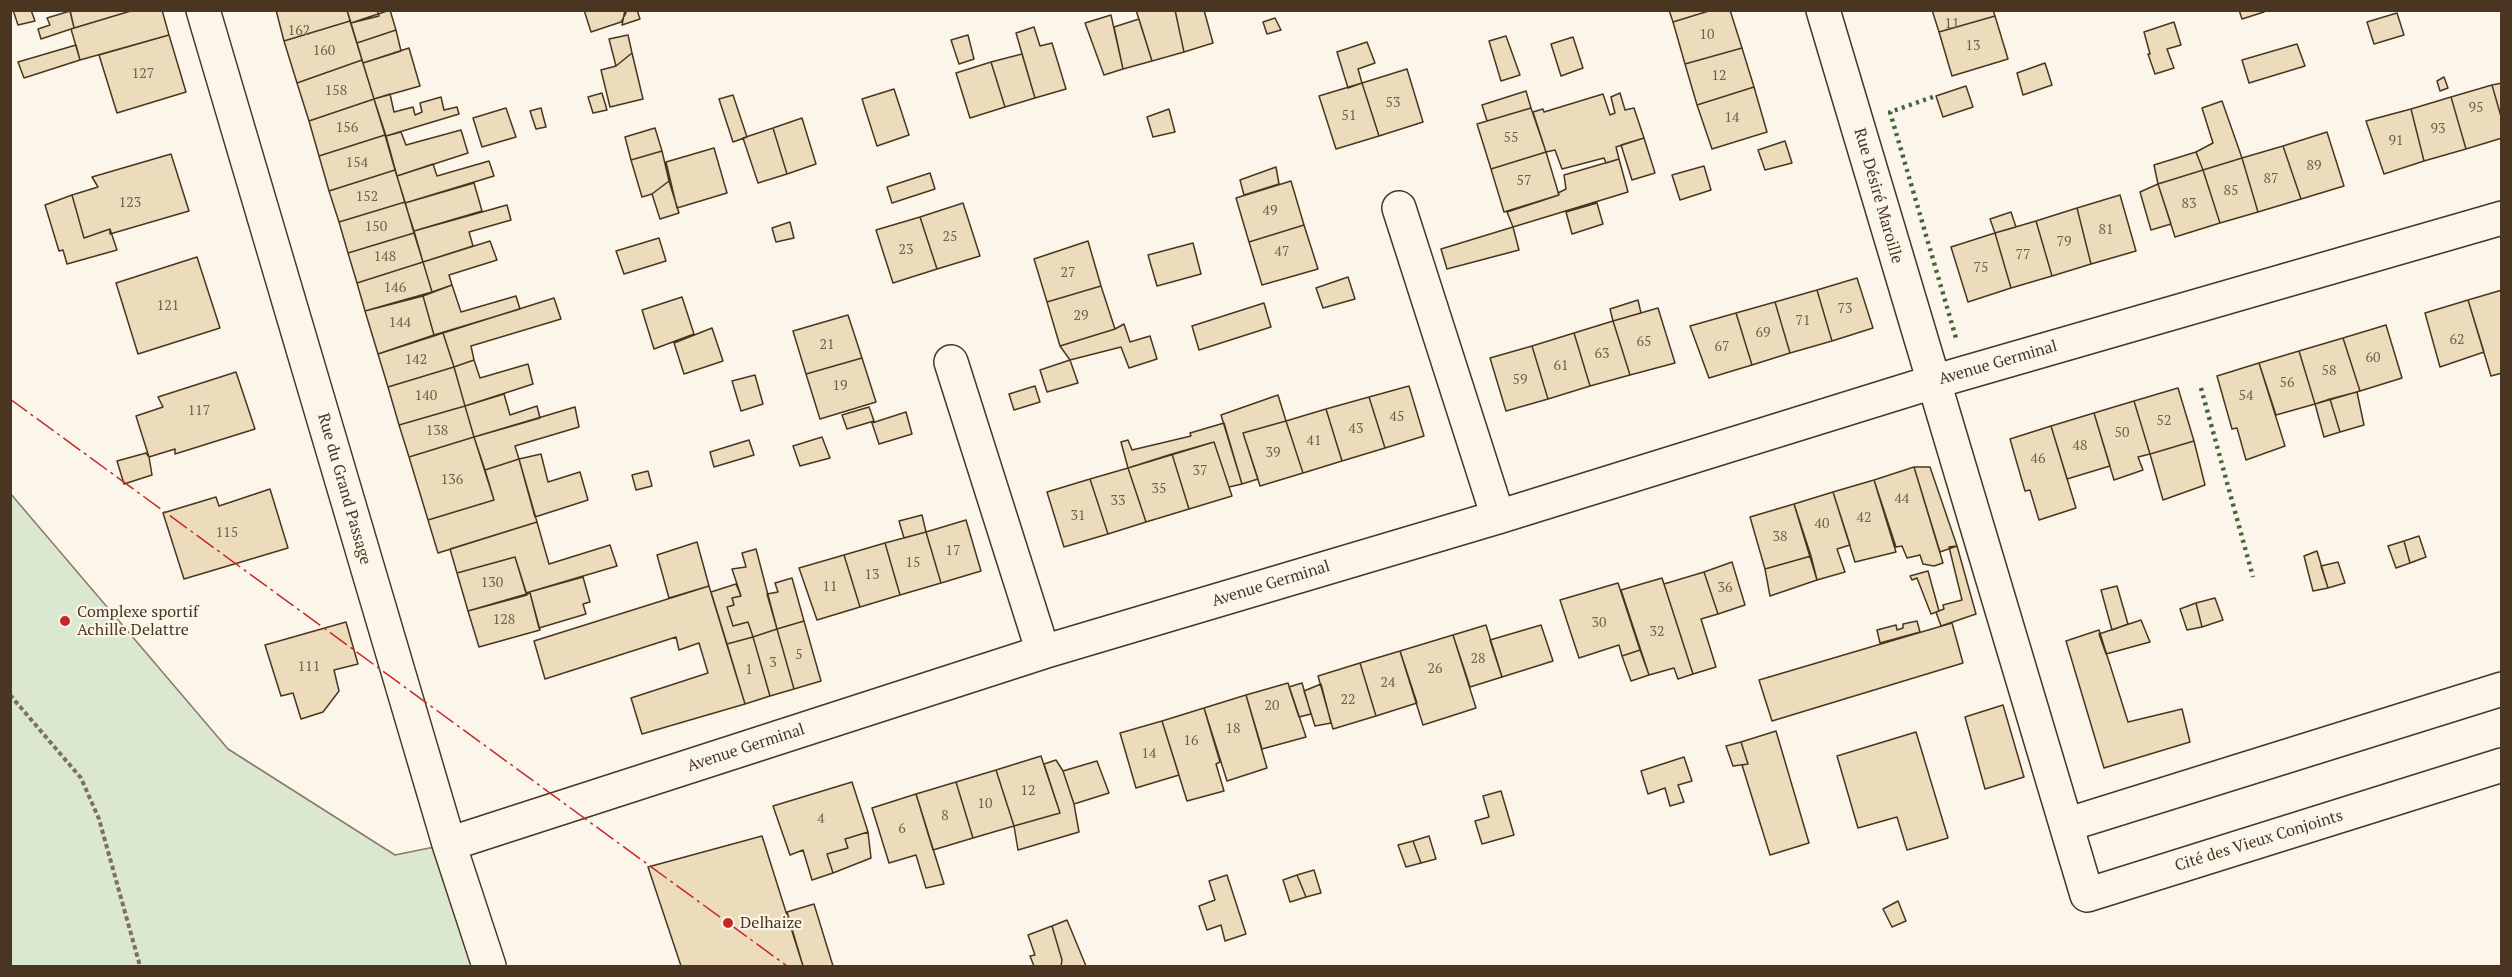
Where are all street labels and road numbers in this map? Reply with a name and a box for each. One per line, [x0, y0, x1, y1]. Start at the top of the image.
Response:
street label: Rue Désiré Maroille [1849, 126, 1907, 266]
street label: Avenue Germinal [1936, 337, 2060, 389]
street label: Rue du Grand Passage [313, 411, 375, 567]
street label: Avenue Germinal [1210, 557, 1332, 611]
street label: Avenue Germinal [685, 720, 807, 776]
street label: Cité des Vieux Conjoints [2173, 806, 2345, 876]

